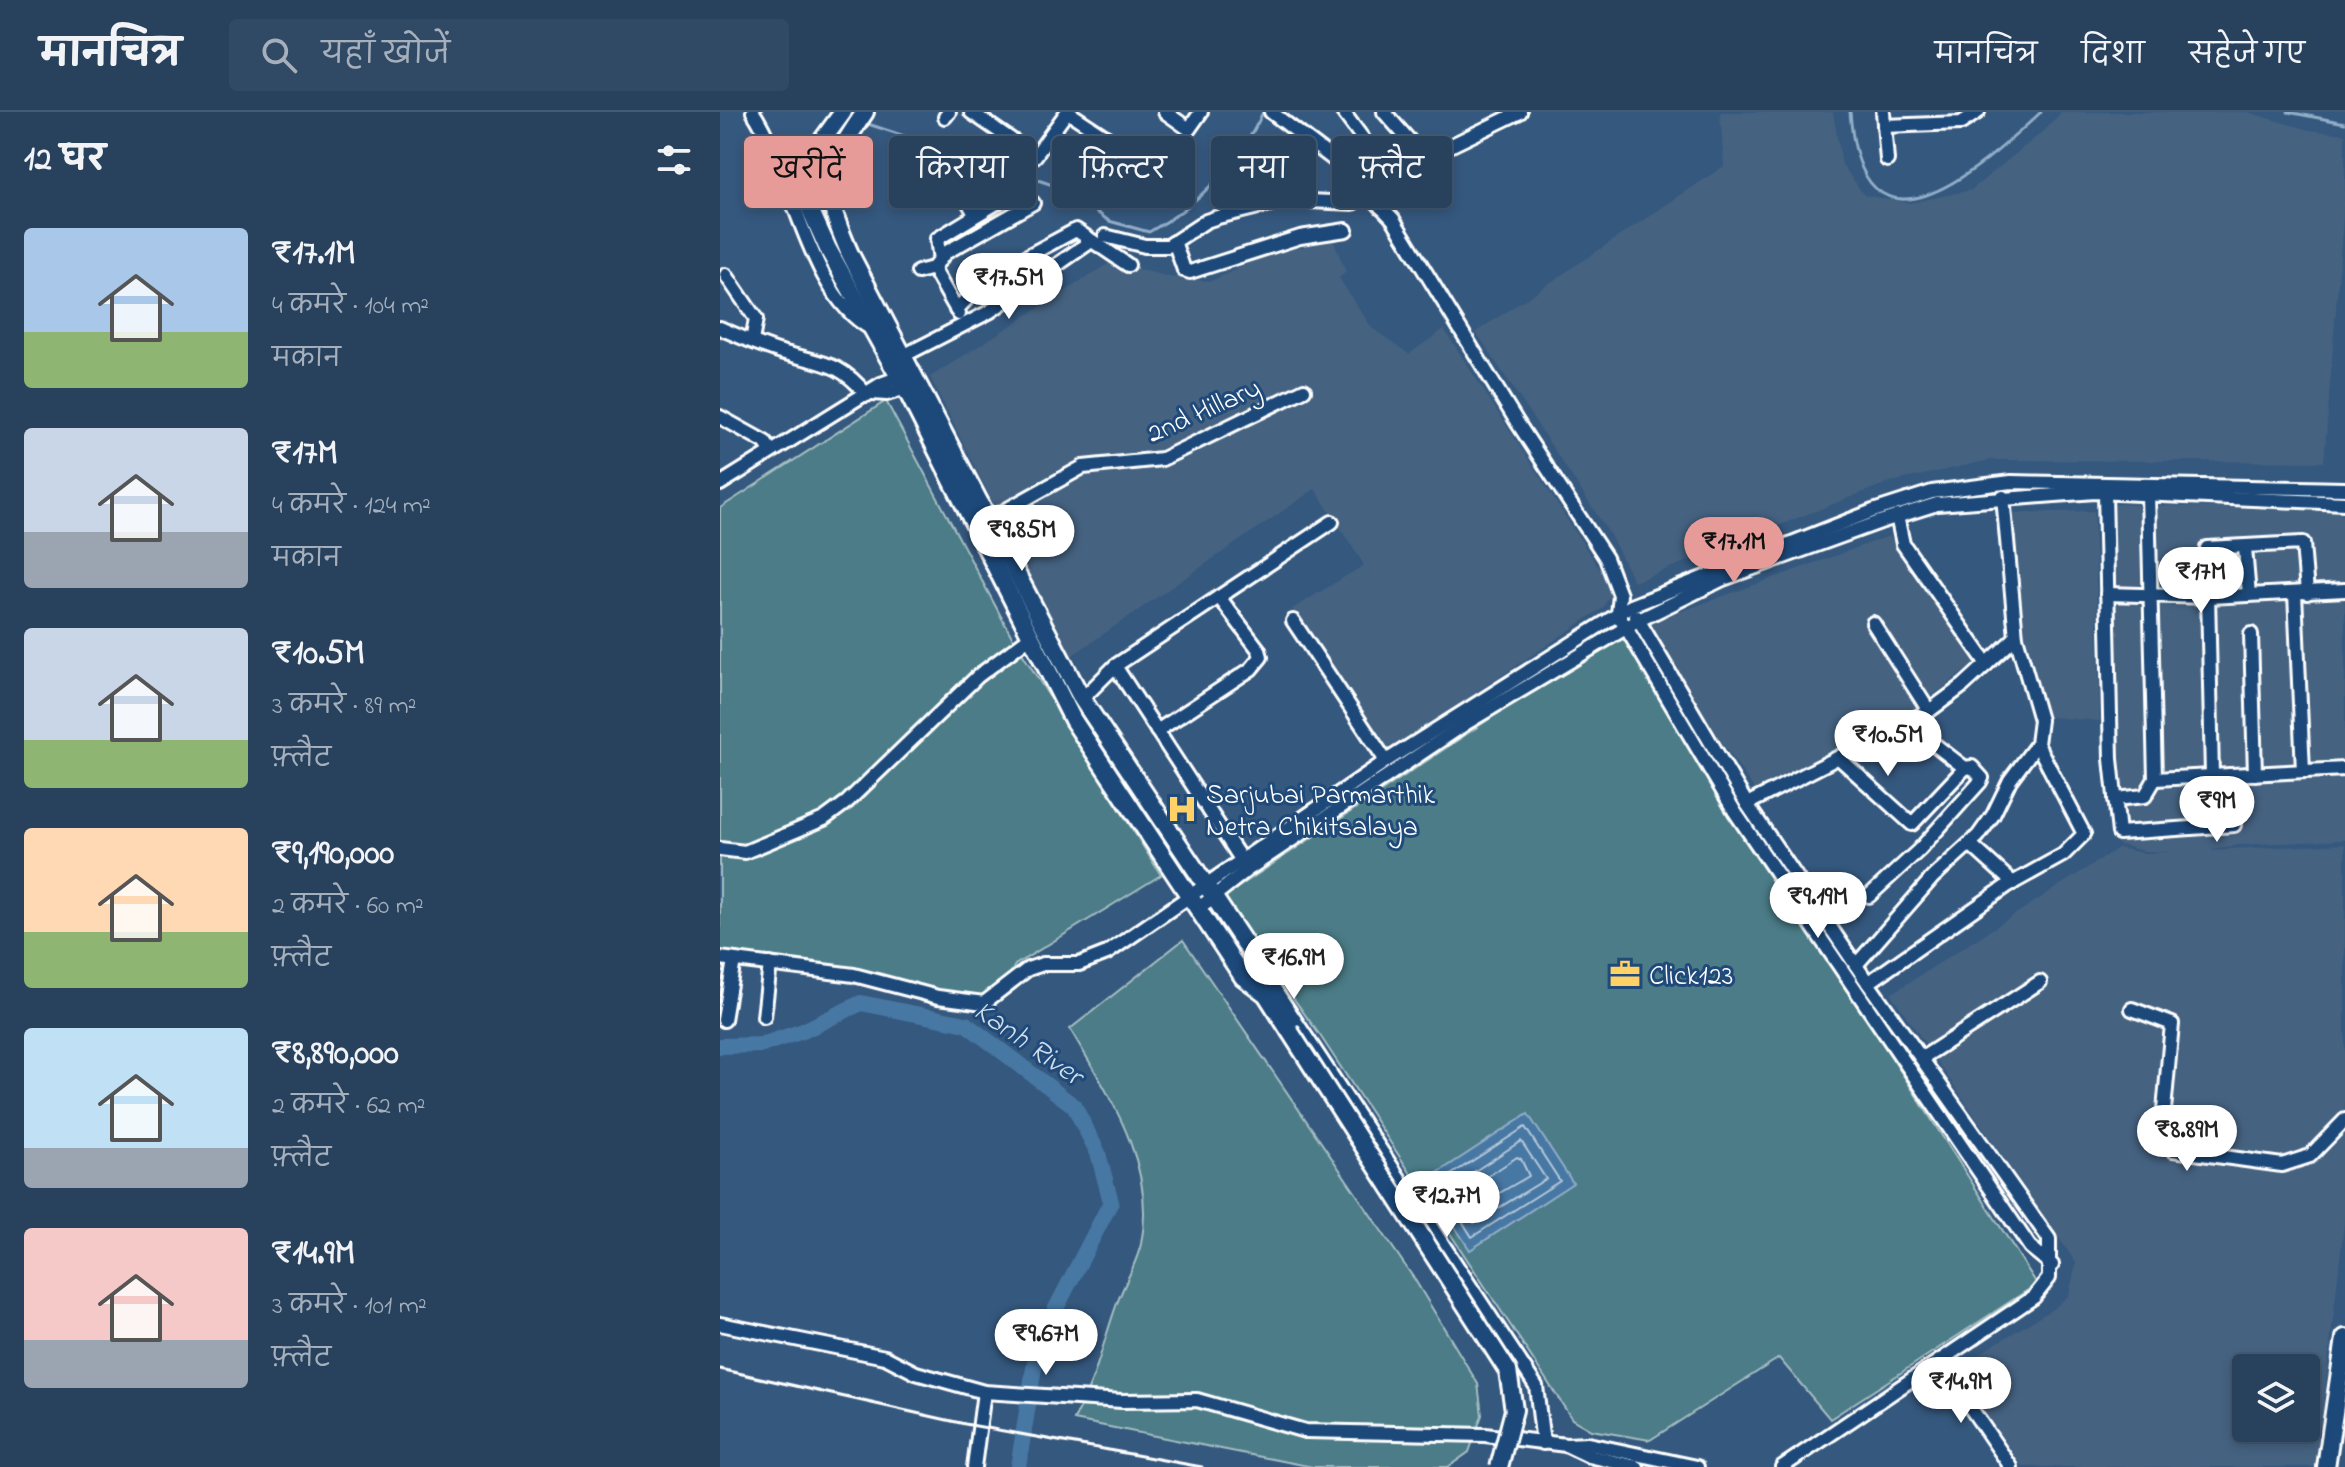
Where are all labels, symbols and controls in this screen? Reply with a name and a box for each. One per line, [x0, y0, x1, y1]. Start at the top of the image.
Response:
search box [229, 19, 789, 91]
text: मानचित्र [40, 28, 181, 84]
icon: search [257, 33, 301, 77]
text: यहाँ खोजें [321, 34, 450, 78]
text: मानचित्र [1935, 36, 2037, 77]
text: दिशा [2081, 36, 2145, 77]
text: सहेजे गए [2189, 36, 2305, 77]
text: 12 घर [24, 136, 105, 186]
chip: खरीदें [744, 136, 873, 208]
chip: किराया [889, 136, 1036, 208]
chip: फ़िल्टर [1052, 136, 1195, 208]
chip: नया [1211, 136, 1316, 208]
chip: फ़्लैट [1332, 136, 1452, 208]
icon: filters [652, 138, 696, 182]
text: ₹17.1M [272, 230, 356, 280]
pin: ₹17.5M [944, 253, 1074, 321]
icon: home [88, 260, 184, 356]
text: ₹17.5M [974, 260, 1044, 298]
text: 4 कमरे · 104 m² [272, 288, 429, 326]
text: मकान [272, 341, 341, 379]
street label: 2nd Hillary [1141, 369, 1268, 455]
text: ₹17M [272, 430, 338, 480]
icon: home [88, 460, 184, 556]
text: 4 कमरे · 124 m² [272, 488, 431, 526]
pin: ₹9.85M [957, 505, 1087, 573]
text: ₹9.85M [987, 512, 1057, 550]
pin: ₹17.1M [1669, 517, 1799, 585]
text: ₹17.1M [1702, 524, 1766, 562]
text: मकान [272, 541, 341, 579]
pin: ₹17M [2154, 547, 2248, 615]
text: ₹17M [2176, 554, 2226, 592]
text: ₹10.5M [272, 630, 365, 680]
icon: home [88, 660, 184, 756]
text: 3 कमरे · 89 m² [272, 688, 416, 726]
pin: ₹10.5M [1823, 710, 1953, 778]
text: ₹10.5M [1852, 717, 1924, 755]
text: फ़्लैट [272, 741, 331, 779]
place label: Sarjubai Parmarthik Netra Chikitsalaya [1206, 776, 1436, 849]
pin: ₹9M [2178, 776, 2256, 844]
text: ₹9M [2197, 783, 2237, 821]
hospital icon: Sarjubai Parmarthik Netra Chikitsalaya [1165, 792, 1199, 826]
text: ₹9,190,000 [272, 830, 394, 880]
icon: home [88, 860, 184, 956]
pin: ₹9.19M [1753, 872, 1883, 940]
text: ₹9.19M [1788, 879, 1848, 917]
text: 2 कमरे · 60 m² [272, 888, 424, 926]
pin: ₹16.9M [1229, 933, 1359, 1001]
text: ₹16.9M [1262, 940, 1326, 978]
text: फ़्लैट [272, 941, 331, 979]
office icon: Click123 [1608, 957, 1642, 991]
place label: Click123 [1649, 957, 1733, 998]
water label: Kanh River [964, 991, 1094, 1100]
text: ₹8,890,000 [272, 1030, 399, 1080]
icon: home [88, 1060, 184, 1156]
text: 2 कमरे · 62 m² [272, 1088, 425, 1126]
pin: ₹8.89M [2122, 1105, 2252, 1173]
text: ₹8.89M [2155, 1112, 2219, 1150]
text: फ़्लैट [272, 1141, 331, 1179]
pin: ₹12.7M [1382, 1171, 1512, 1239]
text: ₹12.7M [1413, 1178, 1481, 1216]
text: ₹14.9M [272, 1230, 355, 1280]
icon: home [88, 1260, 184, 1356]
text: 3 कमरे · 101 m² [272, 1288, 427, 1326]
pin: ₹9.67M [981, 1309, 1111, 1377]
text: ₹9.67M [1013, 1316, 1079, 1354]
text: फ़्लैट [272, 1341, 331, 1379]
map controls [2232, 1354, 2320, 1442]
button: layers [2232, 1354, 2320, 1442]
pin: ₹14.9M [1896, 1357, 2026, 1425]
text: ₹14.9M [1929, 1364, 1993, 1402]

